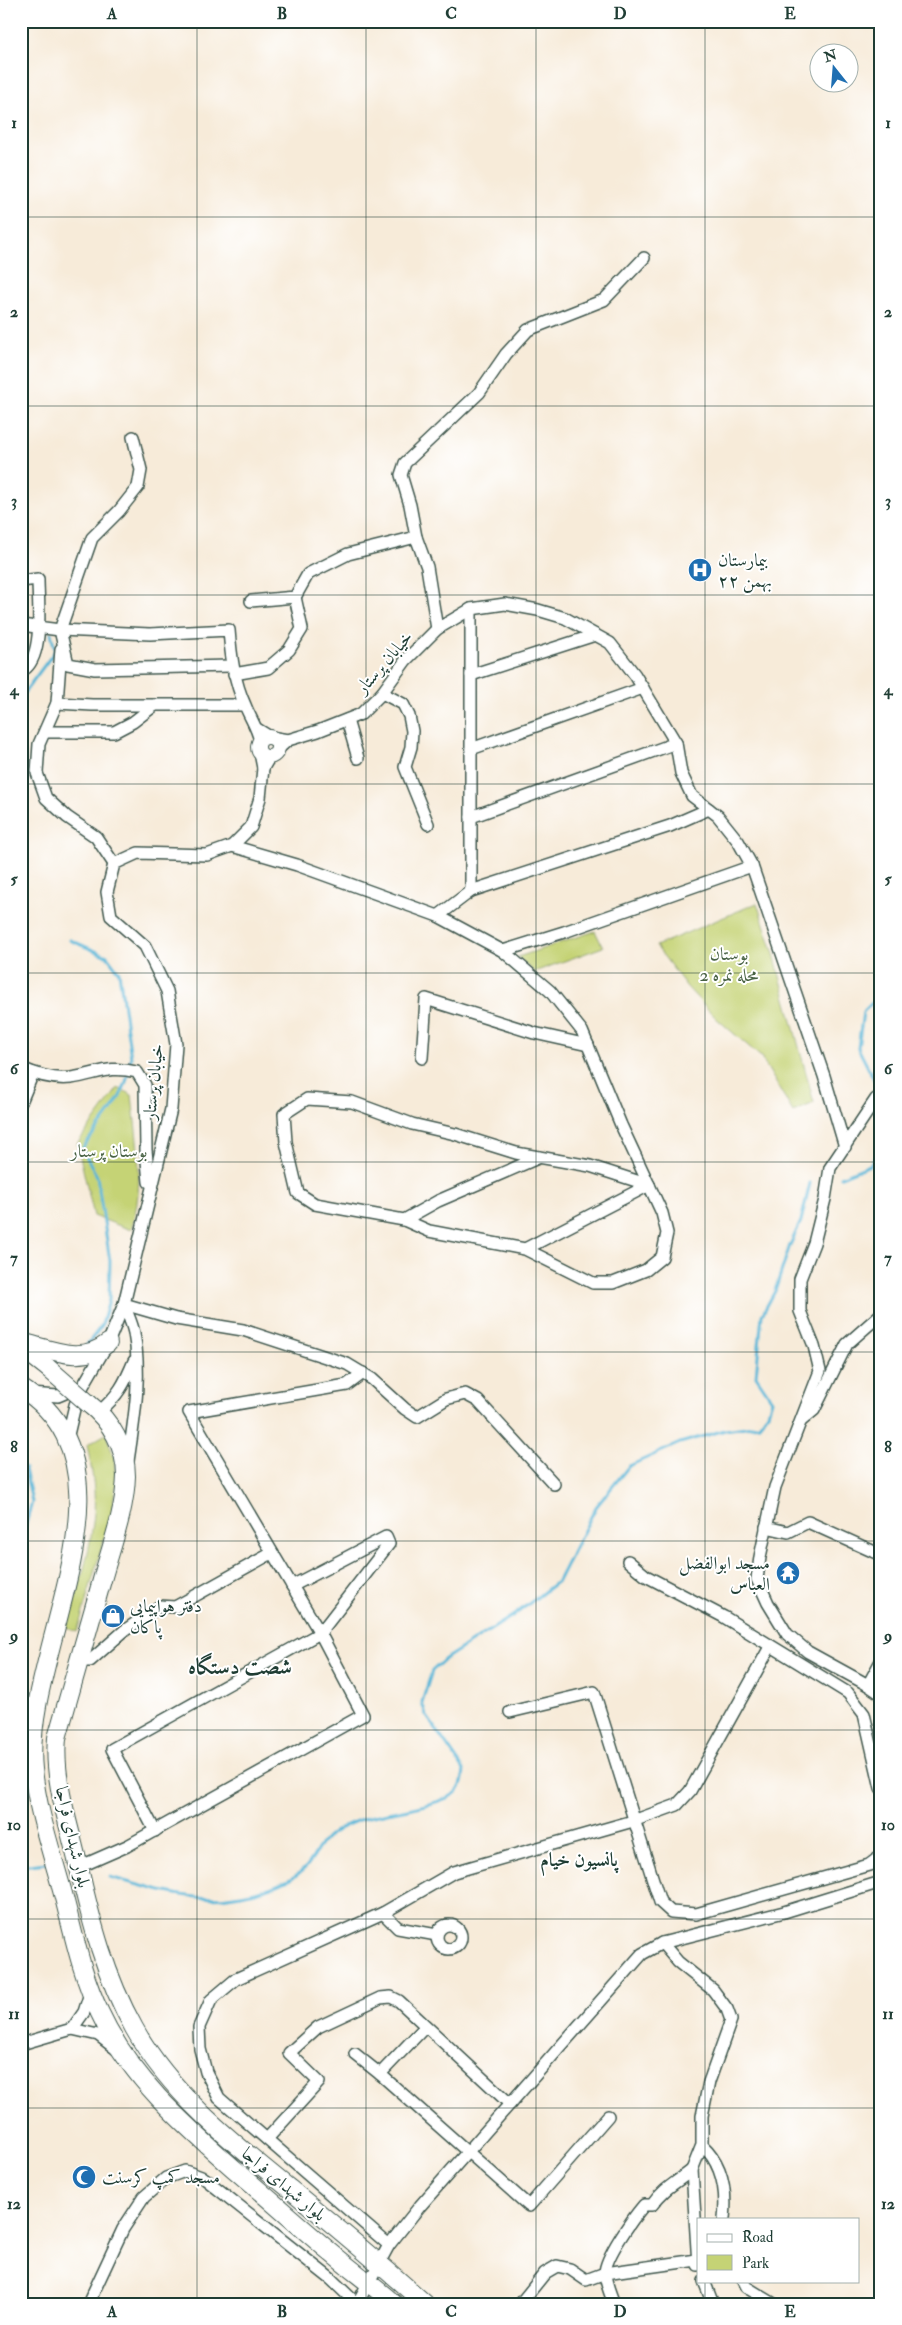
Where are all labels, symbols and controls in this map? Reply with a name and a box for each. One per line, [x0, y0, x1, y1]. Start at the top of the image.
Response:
text: A [106, 4, 118, 24]
text: B [277, 4, 287, 24]
text: C [445, 4, 457, 24]
text: D [613, 4, 627, 24]
text: E [784, 4, 796, 24]
north arrow [810, 42, 860, 92]
text: N [821, 46, 839, 66]
text: 1 [11, 113, 17, 133]
text: 1 [885, 113, 891, 133]
text: 2 [10, 302, 18, 322]
text: 2 [884, 302, 892, 322]
text: 3 [11, 491, 17, 511]
text: 3 [885, 491, 891, 511]
place label: بیمارستان ۲۲ بهمن [718, 549, 772, 593]
hospital icon: بیمارستان ۲۲ بهمن [687, 557, 713, 583]
street label: خیابان پرستار [349, 626, 418, 700]
text: 4 [9, 680, 20, 700]
text: 4 [883, 680, 894, 700]
text: 5 [10, 869, 18, 889]
text: 5 [884, 869, 892, 889]
park label: بوستان محله نمره 2 [700, 943, 759, 987]
street label: خیابان پرستار [138, 1043, 169, 1123]
text: 6 [10, 1059, 20, 1079]
text: 6 [884, 1059, 894, 1079]
park label: بوستان پرستار [69, 1140, 147, 1163]
text: 7 [10, 1248, 18, 1268]
text: 7 [884, 1248, 892, 1268]
text: 8 [10, 1437, 18, 1457]
text: 8 [884, 1437, 892, 1457]
place label: مسجد ابوالفضل العباس [679, 1552, 770, 1596]
temple icon: مسجد ابوالفضل العباس [775, 1560, 801, 1586]
place label: دفتر هواپیمایی پاکان [130, 1595, 202, 1640]
shop icon: دفتر هواپیمایی پاکان [100, 1603, 126, 1629]
text: 9 [8, 1626, 18, 1646]
text: 9 [882, 1626, 892, 1646]
district label: شصت دستگاه [188, 1652, 292, 1681]
street label: بلوار شهدای فراجا [50, 1784, 95, 1890]
text: 10 [7, 1815, 21, 1835]
text: 10 [881, 1815, 895, 1835]
district label: پانسیون خیام [540, 1848, 619, 1877]
text: 11 [8, 2004, 20, 2024]
text: 11 [882, 2004, 894, 2024]
street label: بلوار شهدای فراجا [237, 2142, 331, 2226]
mosque icon: مسجد کمپ کرسنت [71, 2164, 97, 2190]
place label: مسجد کمپ کرسنت [102, 2166, 220, 2191]
text: 12 [7, 2194, 21, 2214]
text: 12 [881, 2194, 895, 2214]
legend [697, 2218, 860, 2282]
text: Road [742, 2228, 774, 2247]
text: Park [742, 2254, 769, 2273]
text: A [106, 2302, 118, 2322]
text: B [277, 2302, 287, 2322]
text: C [445, 2302, 457, 2322]
text: D [613, 2302, 627, 2322]
text: E [784, 2302, 796, 2322]

